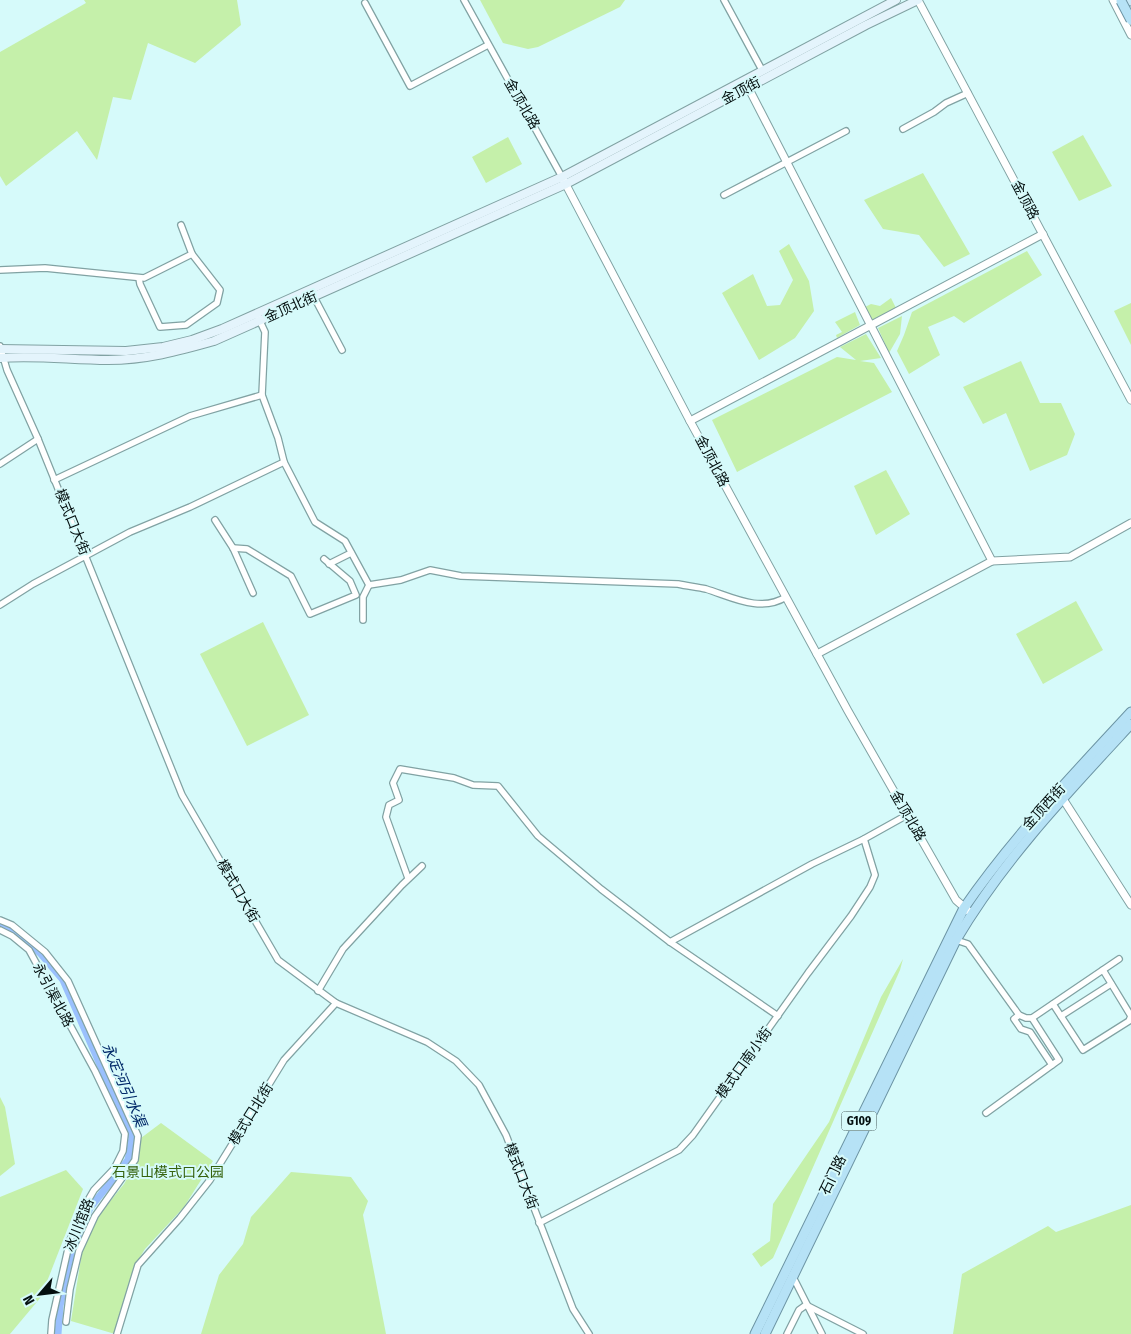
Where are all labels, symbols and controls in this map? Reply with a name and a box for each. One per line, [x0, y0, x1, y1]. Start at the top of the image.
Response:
street label: 金顶街 [718, 74, 764, 108]
street label: 金顶北路 [501, 76, 543, 132]
street label: 金顶路 [1008, 177, 1042, 223]
street label: 金顶北街 [262, 288, 320, 326]
street label: 金顶北路 [691, 432, 733, 490]
street label: 模式口大街 [51, 486, 93, 558]
street label: 金顶西街 [1019, 781, 1069, 833]
street label: 金顶北路 [887, 788, 929, 844]
street label: 模式口大街 [213, 856, 263, 926]
street label: 永引渠北路 [29, 960, 77, 1030]
street label: 模式口南小街 [712, 1024, 776, 1102]
water label: 永定河引水渠 [98, 1040, 151, 1132]
street label: 模式口北街 [225, 1080, 277, 1148]
road number: G109 [842, 1112, 876, 1130]
street label: 模式口大街 [501, 1140, 541, 1212]
street label: 石门路 [816, 1152, 850, 1198]
park label: 石景山模式口公园 [112, 1164, 224, 1181]
street label: 冰川馆路 [61, 1196, 97, 1254]
north arrow [15, 1269, 65, 1319]
text: N [19, 1292, 38, 1308]

